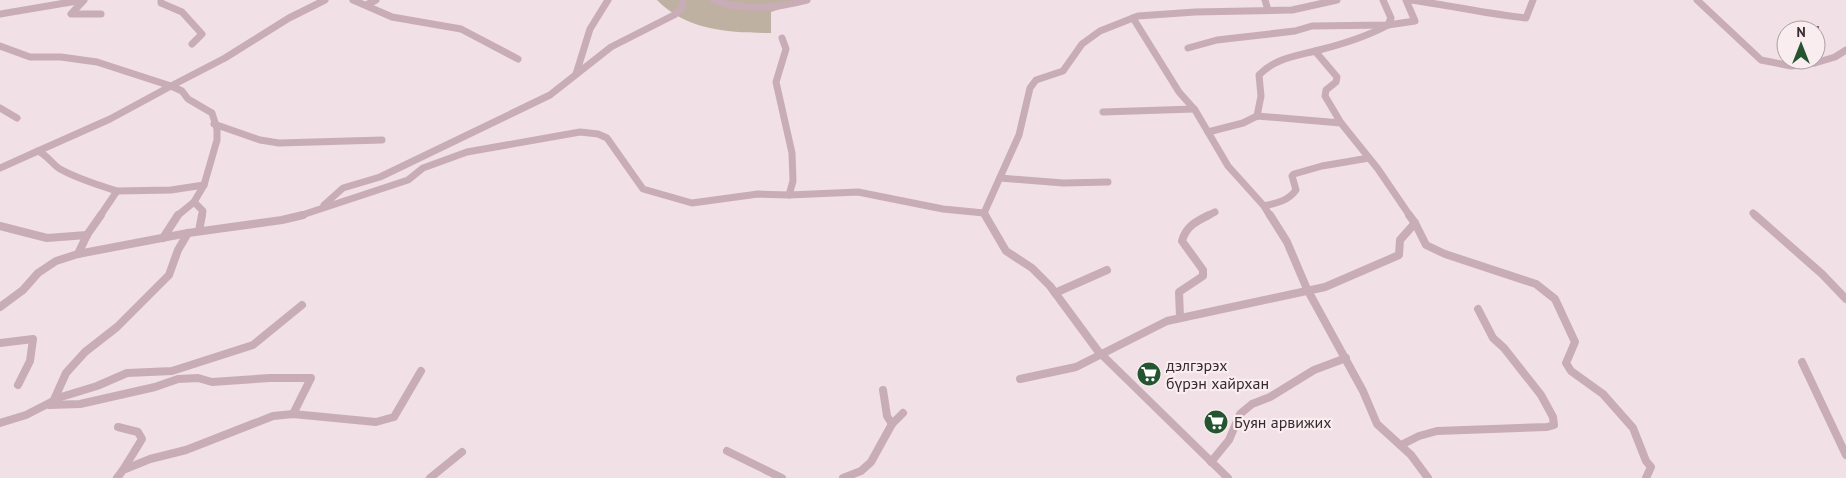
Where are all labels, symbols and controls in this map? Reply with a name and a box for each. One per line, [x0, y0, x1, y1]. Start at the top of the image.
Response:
north arrow [1776, 20, 1826, 70]
text: N [1796, 23, 1806, 41]
place label: дэлгэрэх бүрэн хайрхан [1166, 355, 1269, 393]
supermarket icon: дэлгэрэх бүрэн хайрхан [1136, 361, 1162, 387]
supermarket icon: Буян арвижих [1203, 409, 1229, 435]
place label: Буян арвижих [1234, 412, 1332, 432]

